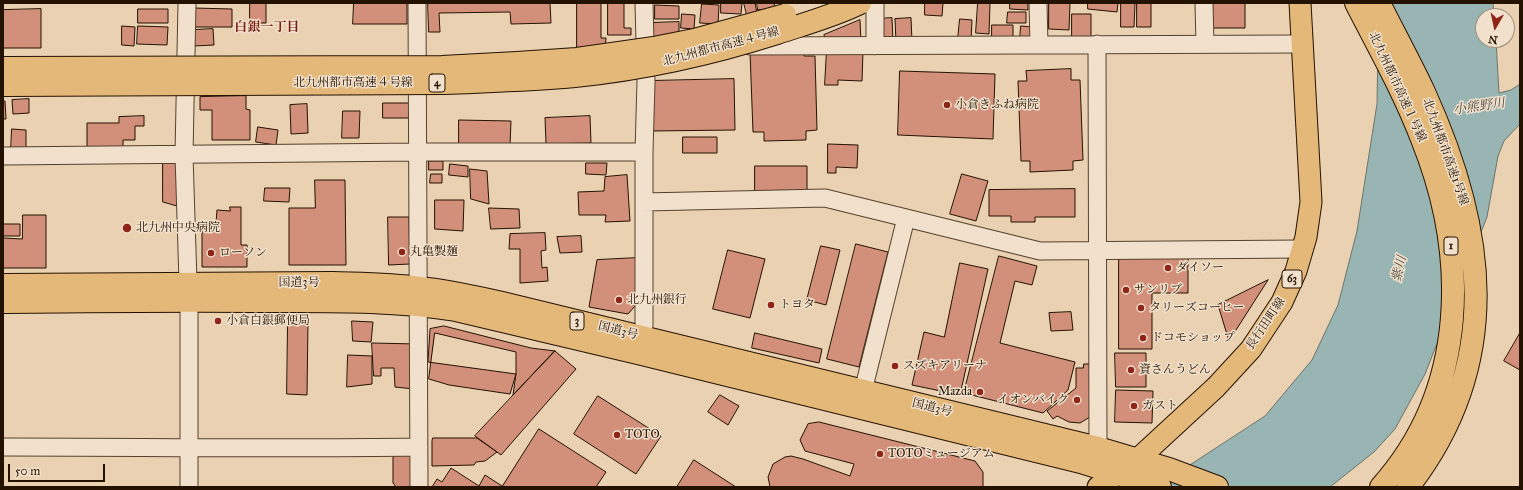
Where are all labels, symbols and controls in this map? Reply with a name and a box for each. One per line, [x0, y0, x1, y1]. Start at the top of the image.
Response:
north arrow [1475, 8, 1515, 48]
district label: 白銀一丁目 [235, 20, 299, 36]
street label: 北九州都市高速４号線 [661, 25, 781, 69]
street label: 北九州都市高速１号線 [1365, 30, 1429, 144]
text: N [1488, 32, 1499, 47]
road number: 4 [429, 74, 445, 92]
street label: 北九州都市高速４号線 [293, 76, 413, 90]
water label: 小熊野川 [1452, 96, 1506, 118]
street label: 北九州都市高速1号線 [1419, 97, 1471, 207]
place label: 小倉きふね病院 [955, 98, 1039, 112]
marker: 小倉きふね病院 [942, 100, 952, 110]
place label: 北九州中央病院 [136, 221, 220, 235]
marker: 北九州中央病院 [121, 222, 133, 234]
road number: 1 [1444, 237, 1458, 255]
place label: 丸亀製麺 [410, 245, 458, 259]
place label: ローソン [219, 246, 267, 260]
marker: 丸亀製麺 [397, 247, 407, 257]
marker: ローソン [206, 248, 216, 258]
water label: 紫川 [1389, 254, 1411, 284]
place label: ダイソー [1176, 261, 1224, 275]
marker: ダイソー [1163, 263, 1173, 273]
road number: 63 [1282, 270, 1302, 288]
street label: 国道3号 [279, 276, 319, 290]
place label: サンリブ [1134, 283, 1182, 297]
marker: サンリブ [1121, 285, 1131, 295]
place label: 北九州銀行 [627, 293, 687, 307]
marker: 北九州銀行 [614, 295, 624, 305]
street label: 長行田町線 [1243, 295, 1289, 353]
place label: トヨタ [779, 298, 815, 312]
marker: トヨタ [766, 300, 776, 310]
place label: タリーズコーヒー [1149, 301, 1245, 315]
marker: タリーズコーヒー [1136, 303, 1146, 313]
road number: 3 [570, 312, 584, 330]
place label: 小倉白銀郵便局 [226, 314, 310, 328]
marker: 小倉白銀郵便局 [213, 316, 223, 326]
street label: 国道3号 [596, 319, 640, 343]
place label: ドコモショップ [1151, 331, 1235, 345]
marker: ドコモショップ [1138, 333, 1148, 343]
place label: スズキアリーナ [903, 359, 987, 373]
marker: スズキアリーナ [890, 361, 900, 371]
place label: 資さんうどん [1139, 363, 1211, 377]
marker: 資さんうどん [1126, 365, 1136, 375]
place label: Mazda [938, 385, 972, 399]
marker: Mazda [975, 387, 985, 397]
place label: イオンバイク [997, 393, 1069, 407]
marker: イオンバイク [1072, 395, 1082, 405]
street label: 国道3号 [910, 396, 954, 420]
place label: ガスト [1142, 399, 1178, 413]
marker: ガスト [1129, 401, 1139, 411]
place label: TOTO [625, 428, 660, 442]
marker: TOTO [612, 430, 622, 440]
place label: TOTOミュージアム [888, 447, 995, 461]
marker: TOTOミュージアム [875, 449, 885, 459]
scale bar [10, 456, 107, 482]
text: 50 m [15, 464, 40, 478]

